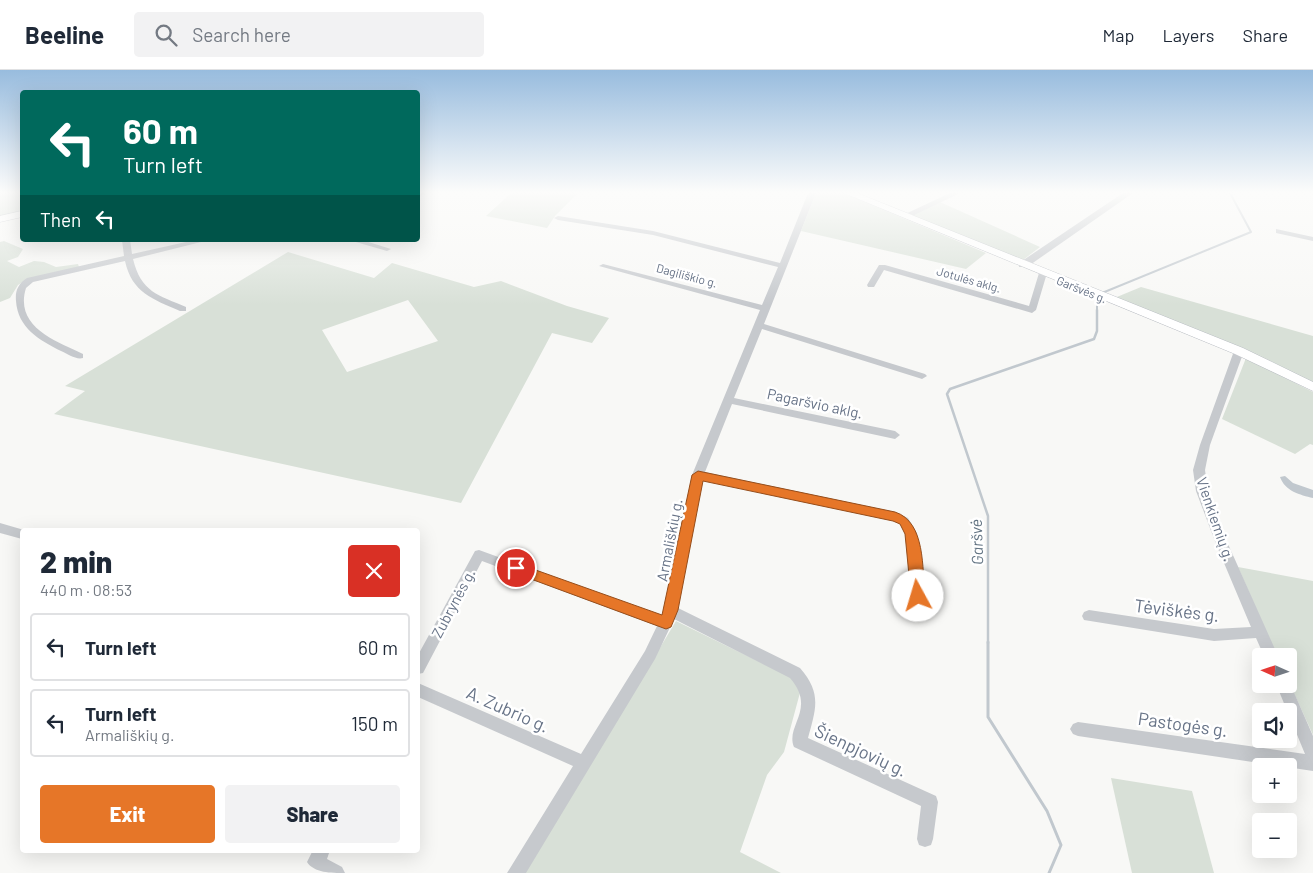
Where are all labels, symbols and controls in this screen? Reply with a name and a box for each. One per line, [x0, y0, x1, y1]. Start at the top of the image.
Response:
search box [134, 12, 484, 57]
text: Beeline [25, 20, 104, 49]
icon: search [152, 21, 180, 49]
text: Search here [192, 23, 291, 46]
text: Map [1102, 24, 1134, 46]
text: Layers [1162, 24, 1215, 46]
text: Share [1243, 24, 1288, 46]
text: 60 m [123, 109, 198, 151]
icon: left [40, 110, 105, 175]
text: Turn left [123, 151, 203, 177]
icon: left [91, 205, 119, 233]
text: Then [40, 208, 81, 231]
street label: Dagiliškio g. [655, 260, 719, 290]
street label: Jotulės aklg. [935, 263, 1003, 295]
street label: Garšvės g. [1055, 273, 1109, 305]
street label: Pagaršvio aklg. [766, 384, 864, 422]
street label: Vienkiemių g. [1193, 475, 1239, 563]
street label: Armališkių g. [652, 497, 686, 583]
water label: Garšvė [966, 519, 986, 565]
text: 2 min [40, 543, 112, 579]
button: close [348, 545, 400, 597]
pin [495, 547, 537, 589]
icon: arrive [502, 554, 530, 582]
street label: Zubrynės g. [427, 565, 479, 641]
position arrow [891, 569, 943, 621]
text: 440 m · 08:53 [40, 580, 132, 599]
street label: Tėviškės g. [1133, 594, 1221, 626]
icon: left [42, 633, 70, 661]
text: Turn left [85, 636, 156, 659]
text: 60 m [358, 636, 398, 659]
north arrow [1252, 648, 1298, 692]
map controls [1252, 648, 1297, 858]
street label: A. Zubrio g. [463, 681, 553, 737]
text: Turn left [85, 702, 156, 725]
button: sound [1252, 703, 1297, 748]
street label: Pastogės g. [1137, 707, 1229, 741]
icon: left [42, 709, 70, 737]
text: 150 m [351, 712, 398, 735]
street label: Šienpjovių g. [811, 719, 911, 781]
text: Armališkių g. [85, 725, 174, 744]
button: + [1252, 758, 1297, 803]
button: Exit [40, 785, 215, 843]
button: Share [225, 785, 400, 843]
button: − [1252, 813, 1297, 858]

